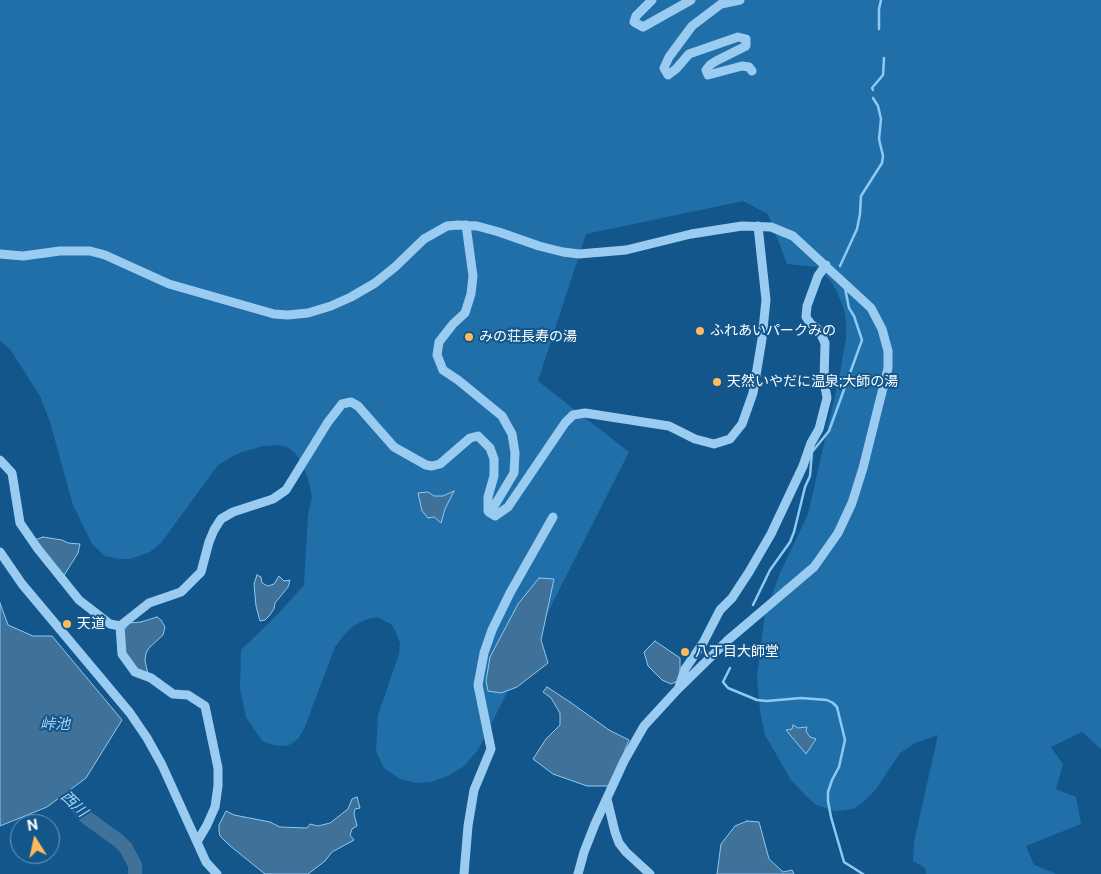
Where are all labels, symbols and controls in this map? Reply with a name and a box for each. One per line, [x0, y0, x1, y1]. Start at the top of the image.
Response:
place label: ふれあいパークみの [710, 323, 836, 339]
marker: ふれあいパークみの [694, 325, 706, 337]
place label: みの荘長寿の湯 [479, 329, 577, 345]
marker: みの荘長寿の湯 [463, 331, 475, 343]
place label: 天然いやだに温泉;大師の湯 [727, 374, 898, 390]
marker: 天然いやだに温泉;大師の湯 [711, 376, 723, 388]
place label: 天道 [77, 616, 105, 632]
marker: 天道 [61, 618, 73, 630]
place label: 八丁目大師堂 [695, 644, 779, 660]
marker: 八丁目大師堂 [679, 646, 691, 658]
water label: 峠池 [40, 715, 70, 733]
water label: 西川 [57, 787, 91, 821]
north arrow [10, 814, 60, 864]
text: N [26, 816, 39, 834]

